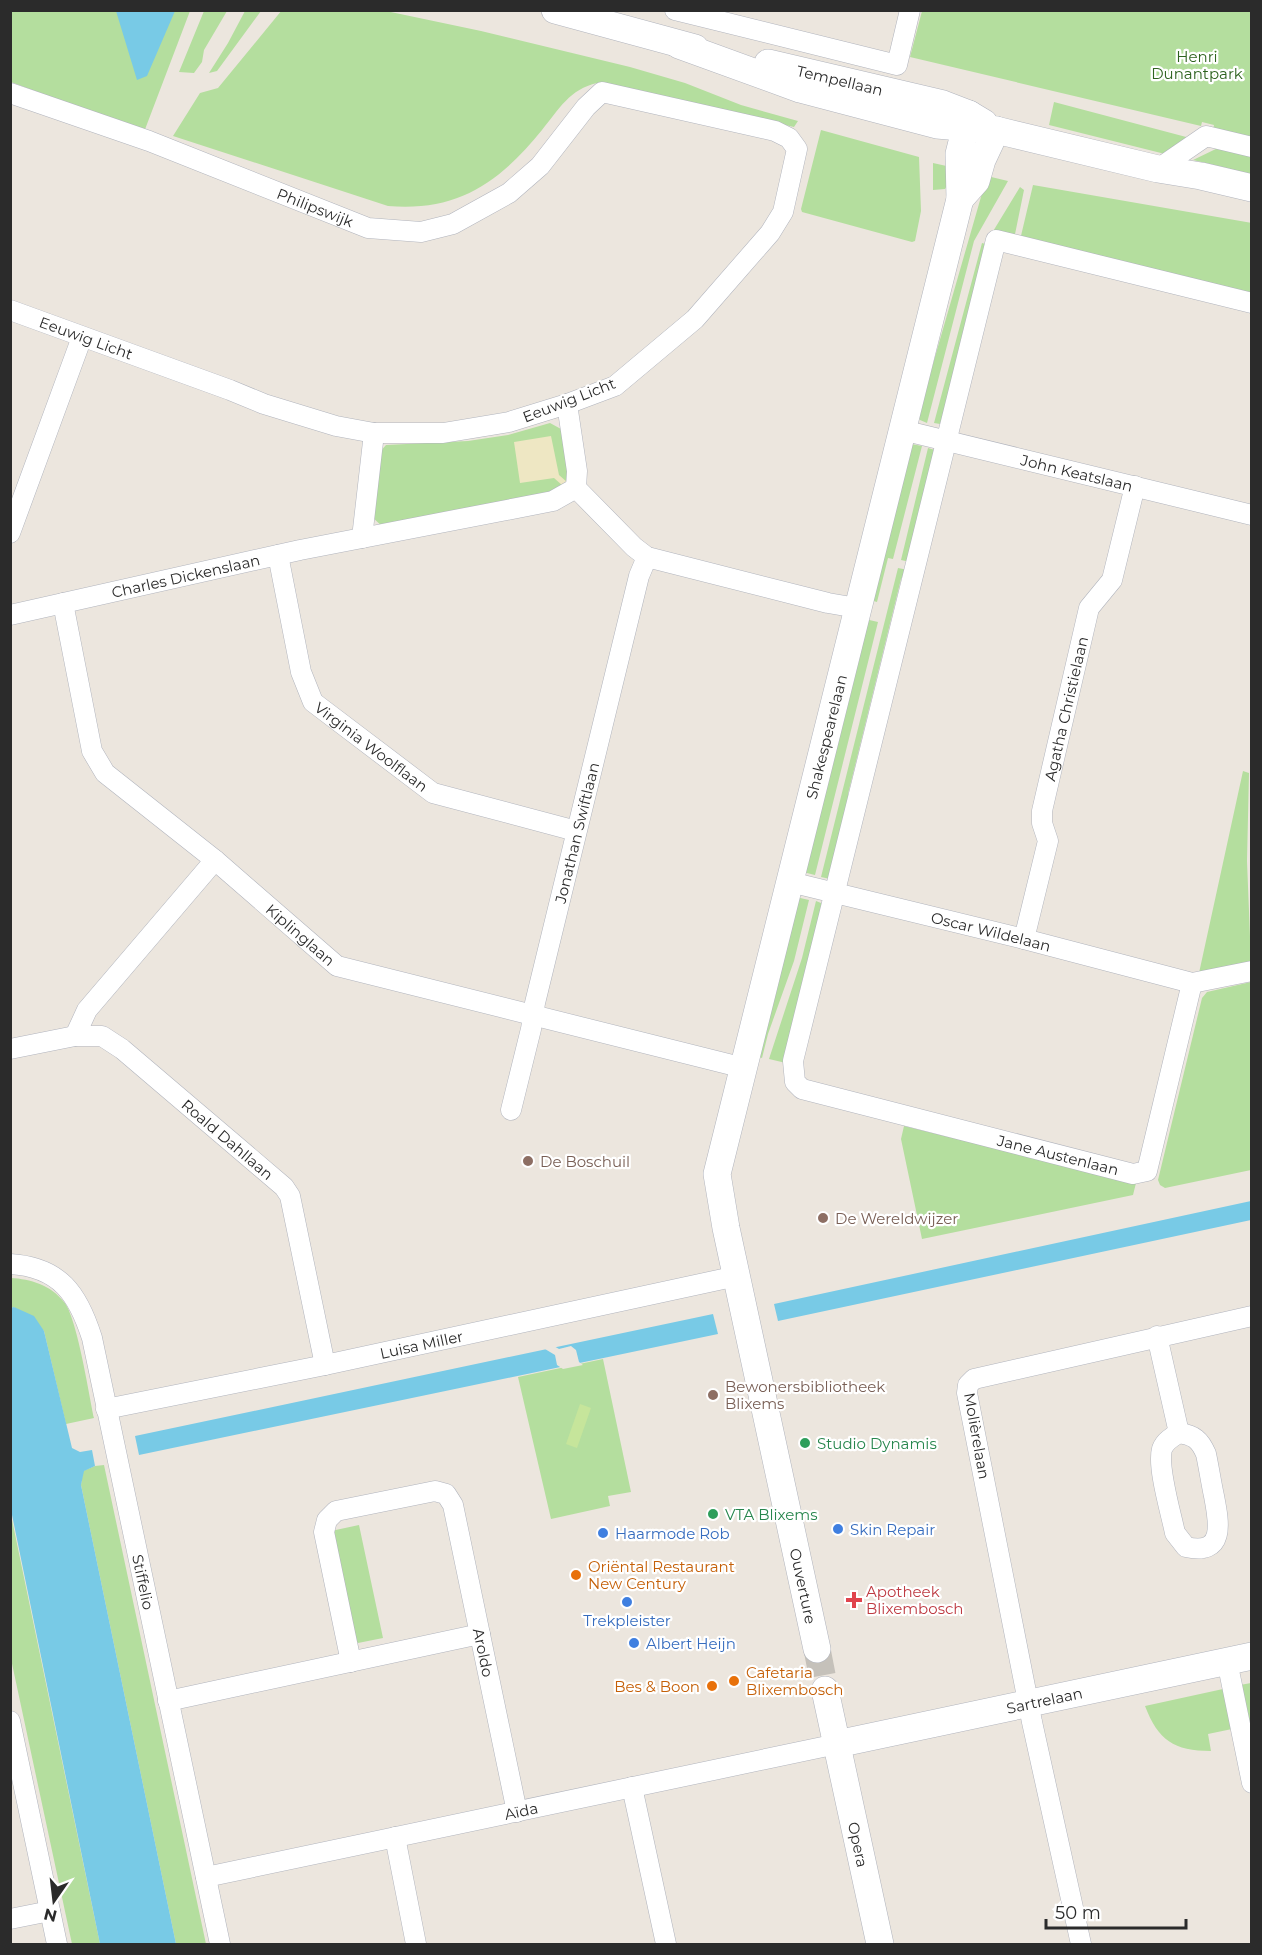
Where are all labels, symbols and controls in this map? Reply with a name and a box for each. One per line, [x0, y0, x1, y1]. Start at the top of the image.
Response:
park label: Henri Dunantpark [1151, 47, 1243, 83]
street label: Tempellaan [795, 61, 885, 99]
street label: Philipswijk [274, 183, 356, 231]
street label: Eeuwig Licht [37, 312, 135, 364]
street label: Eeuwig Licht [520, 374, 618, 426]
street label: John Keatslaan [1018, 450, 1135, 495]
street label: Charles Dickenslaan [110, 550, 262, 602]
street label: Agatha Christielaan [1040, 634, 1092, 783]
street label: Shakespearelaan [801, 672, 851, 801]
street label: Virginia Woolflaan [311, 697, 432, 795]
street label: Jonathan Swiftlaan [550, 760, 603, 906]
street label: Kiplinglaan [262, 899, 339, 970]
street label: Oscar Wildelaan [929, 907, 1053, 955]
street label: Roald Dahllaan [178, 1095, 277, 1183]
street label: Jane Austenlaan [994, 1130, 1121, 1179]
place label: De Boschuil [540, 1152, 630, 1171]
marker: De Boschuil [521, 1154, 535, 1168]
place label: De Wereldwijzer [835, 1209, 958, 1228]
marker: De Wereldwijzer [816, 1211, 830, 1225]
street label: Luisa Miller [378, 1326, 465, 1362]
place label: Bewonersbibliotheek Blixems [725, 1377, 885, 1413]
marker: Bewonersbibliotheek Blixems [706, 1388, 720, 1402]
street label: Molièrelaan [960, 1391, 994, 1481]
place label: Studio Dynamis [817, 1434, 937, 1453]
marker: Studio Dynamis [798, 1436, 812, 1450]
place label: VTA Blixems [725, 1505, 818, 1524]
marker: VTA Blixems [706, 1507, 720, 1521]
place label: Skin Repair [850, 1520, 935, 1539]
marker: Skin Repair [831, 1522, 845, 1536]
place label: Haarmode Rob [615, 1524, 730, 1543]
marker: Haarmode Rob [596, 1526, 610, 1540]
street label: Ouverture [786, 1546, 820, 1626]
street label: Stiffelio [128, 1553, 159, 1611]
place label: Oriëntal Restaurant New Century [588, 1557, 735, 1593]
marker: Oriëntal Restaurant New Century [569, 1568, 583, 1582]
place label: Apotheek Blixembosch [866, 1582, 963, 1618]
marker: Apotheek Blixembosch [847, 1593, 861, 1607]
marker: Trekpleister [620, 1595, 634, 1609]
place label: Trekpleister [583, 1611, 671, 1630]
street label: Aroldo [469, 1626, 498, 1679]
place label: Albert Heijn [646, 1634, 736, 1653]
marker: Albert Heijn [627, 1636, 641, 1650]
place label: Cafetaria Blixembosch [746, 1663, 843, 1699]
marker: Cafetaria Blixembosch [727, 1674, 741, 1688]
place label: Bes & Boon [614, 1677, 700, 1696]
marker: Bes & Boon [705, 1679, 719, 1693]
street label: Sartrelaan [1005, 1683, 1084, 1717]
street label: Aïda [503, 1798, 540, 1823]
street label: Opera [844, 1820, 873, 1869]
north arrow [24, 1871, 84, 1931]
scale bar [1046, 1892, 1186, 1930]
text: 50 m [1055, 1902, 1101, 1924]
text: N [42, 1904, 59, 1926]

